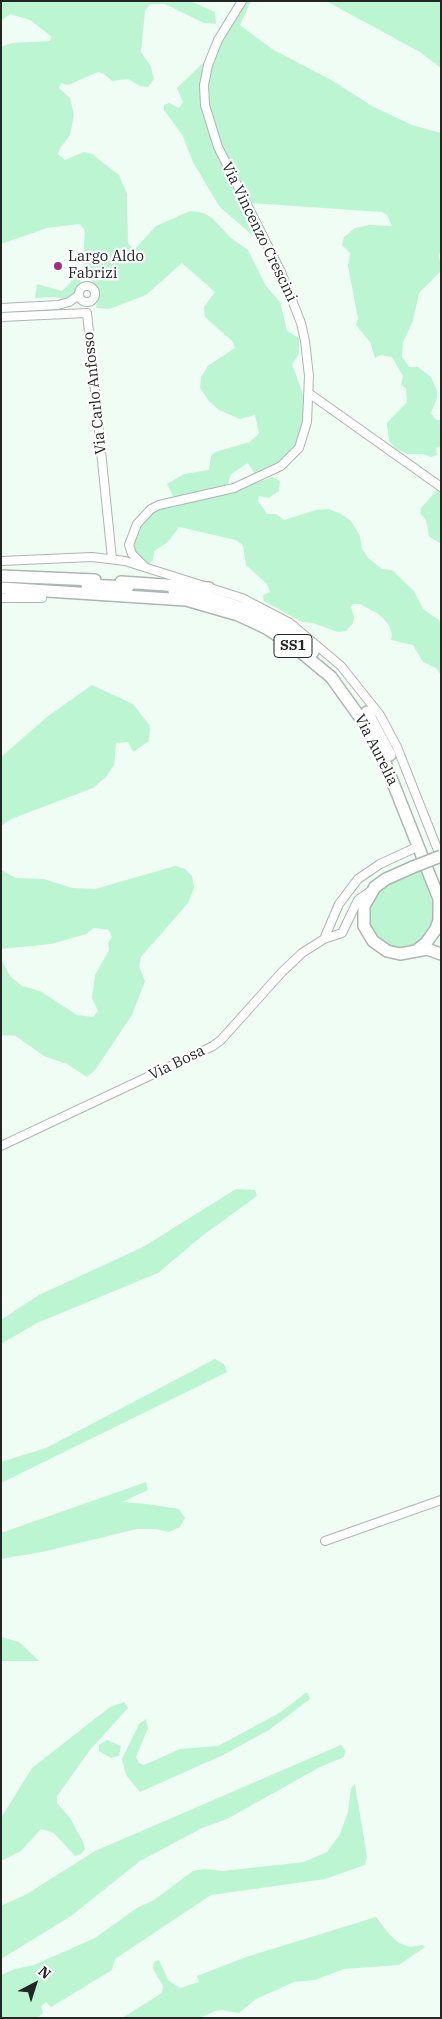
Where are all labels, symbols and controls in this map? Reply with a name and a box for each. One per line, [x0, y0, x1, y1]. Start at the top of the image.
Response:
street label: Via Vincenzo Crescini [217, 159, 301, 305]
place label: Largo Aldo Fabrizi [68, 248, 144, 283]
marker: Largo Aldo Fabrizi [52, 260, 64, 272]
street label: Via Carlo Anfosso [80, 331, 110, 455]
road number: SS1 [274, 634, 312, 658]
street label: Via Aurelia [350, 711, 402, 789]
street label: Via Bosa [146, 1042, 208, 1084]
north arrow [10, 1959, 60, 2009]
text: N [35, 1962, 55, 1983]

